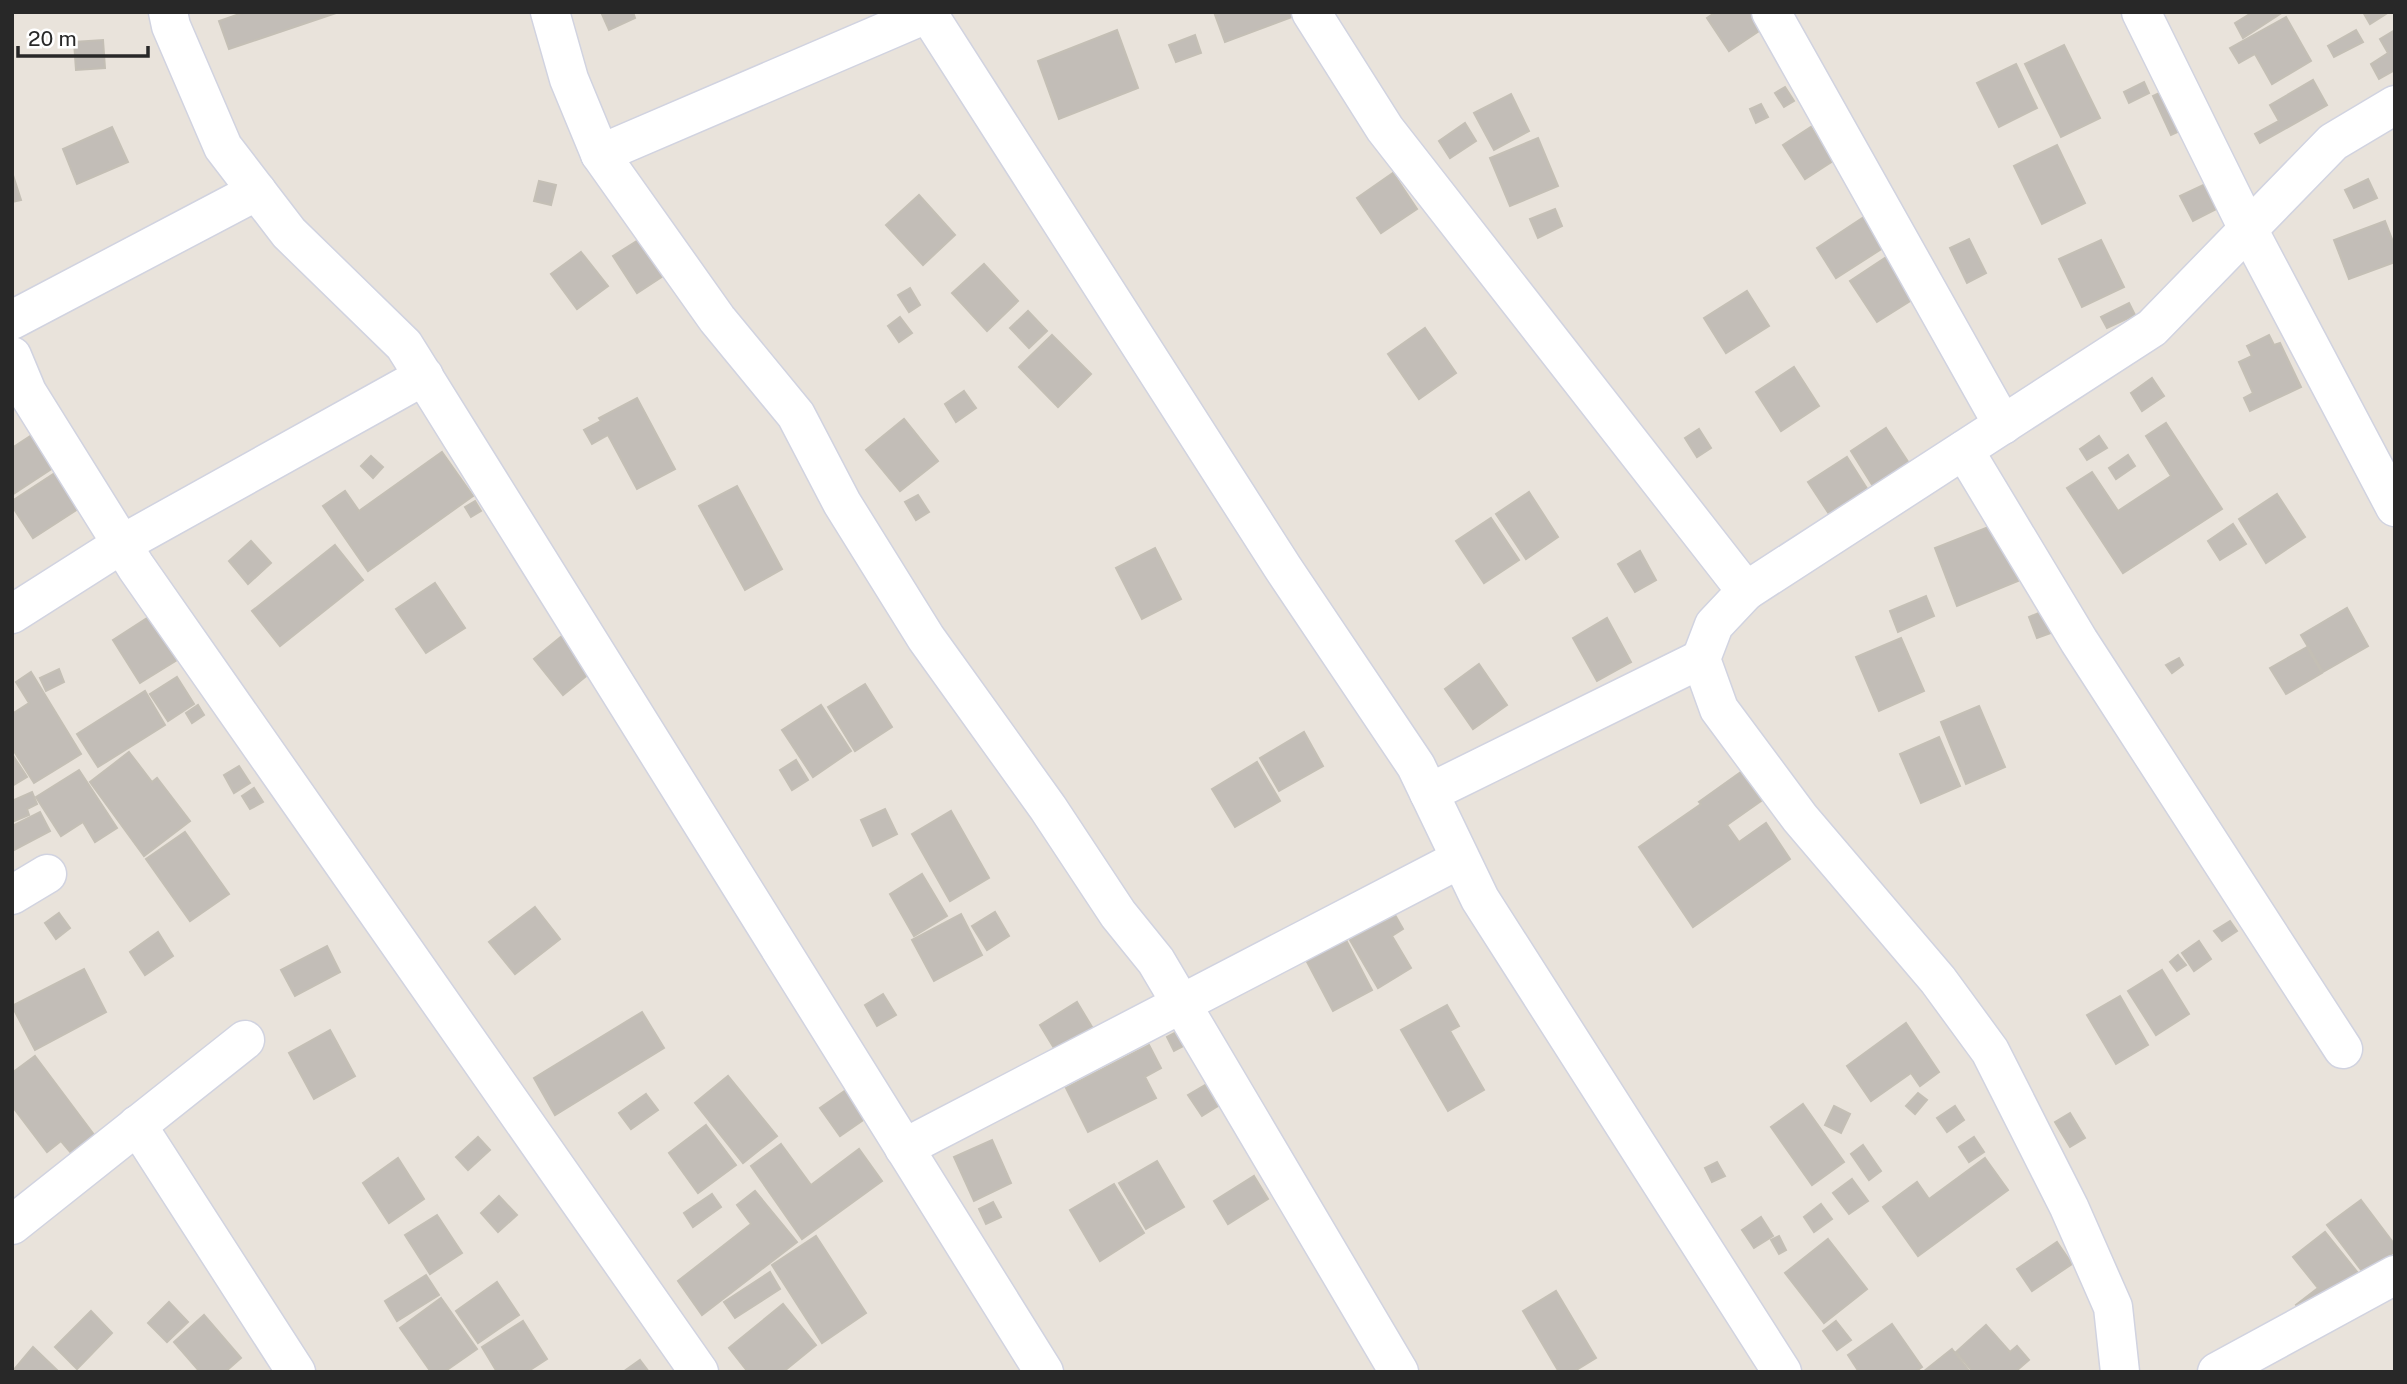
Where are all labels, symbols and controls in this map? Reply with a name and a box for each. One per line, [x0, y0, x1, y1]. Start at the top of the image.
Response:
scale bar [18, 14, 147, 58]
text: 20 m [28, 26, 77, 51]

